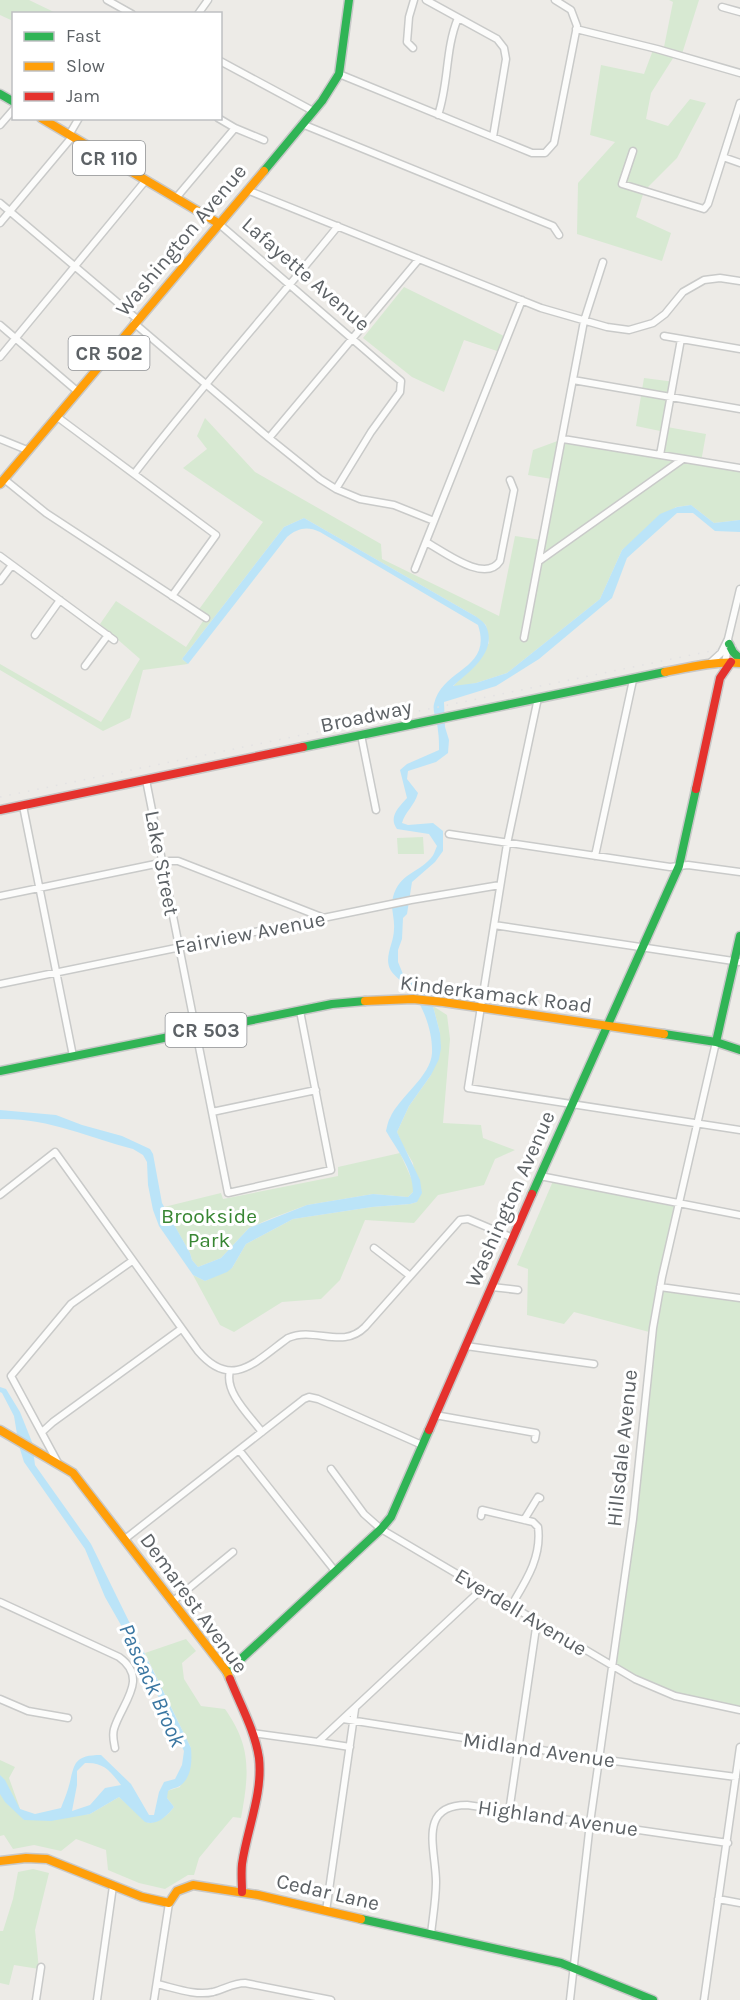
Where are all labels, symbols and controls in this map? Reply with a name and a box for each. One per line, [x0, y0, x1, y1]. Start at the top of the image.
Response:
legend [12, 12, 222, 120]
text: Fast [66, 25, 101, 47]
text: Slow [66, 55, 105, 77]
text: Jam [66, 85, 100, 107]
road number: CR 110 [73, 141, 145, 175]
street label: Washington Avenue [111, 159, 251, 321]
street label: Lafayette Avenue [237, 212, 375, 336]
road number: CR 502 [68, 336, 150, 370]
street label: Broadway [318, 695, 414, 737]
street label: Lake Street [140, 808, 184, 918]
street label: Fairview Avenue [173, 907, 327, 959]
street label: Kinderkamack Road [399, 970, 593, 1018]
road number: CR 503 [166, 1013, 246, 1047]
street label: Washington Avenue [460, 1107, 560, 1291]
park label: Brookside Park [161, 1204, 257, 1252]
street label: Hillsdale Avenue [602, 1368, 642, 1528]
street label: Demarest Avenue [135, 1528, 253, 1678]
street label: Everdell Avenue [451, 1563, 591, 1661]
water label: Pascack Brook [113, 1620, 191, 1752]
street label: Midland Avenue [461, 1727, 617, 1773]
street label: Highland Avenue [476, 1795, 640, 1841]
street label: Cedar Lane [274, 1868, 382, 1916]

